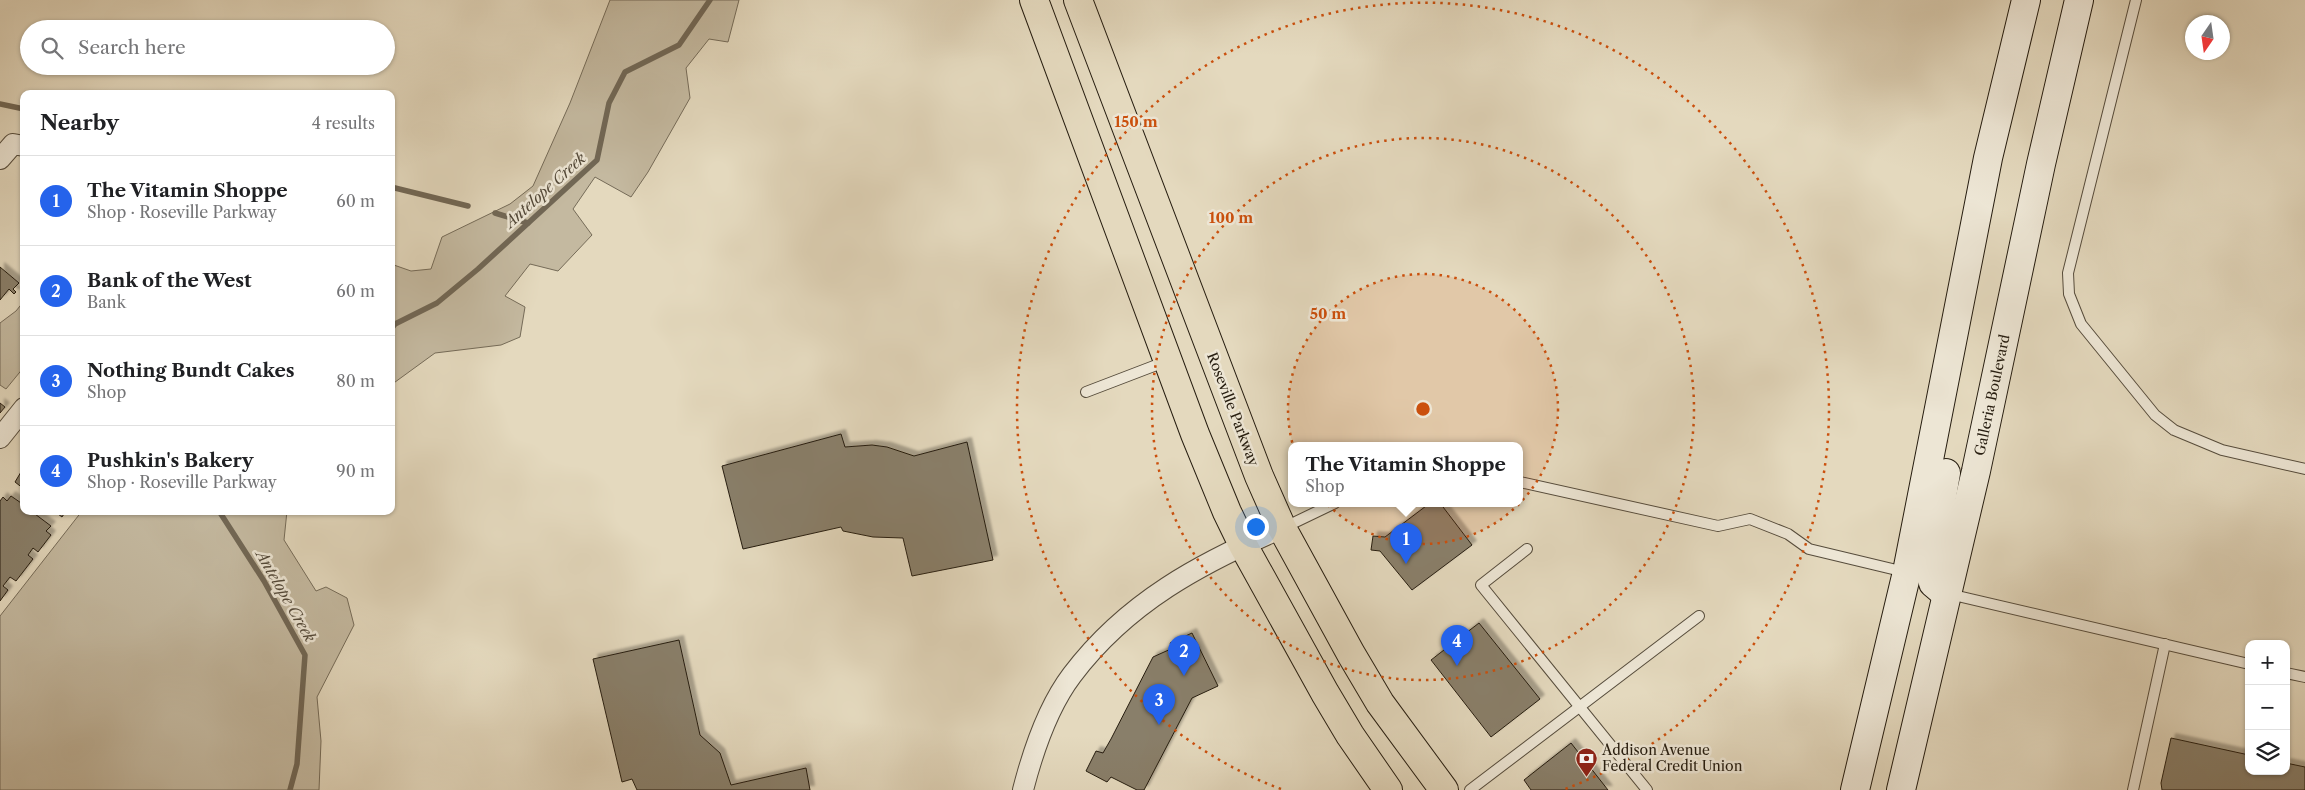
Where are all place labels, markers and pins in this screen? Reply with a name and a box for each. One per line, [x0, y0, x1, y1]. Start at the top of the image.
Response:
centre of rings [1414, 400, 1432, 418]
pin: 1 [1390, 523, 1422, 564]
pin: 4 [1441, 625, 1473, 666]
pin: 2 [1168, 635, 1200, 676]
pin: 3 [1143, 684, 1175, 725]
place label: Addison Avenue Federal Credit Union [1601, 741, 1743, 775]
bank icon: Addison Avenue Federal Credit Union [1574, 746, 1598, 777]

